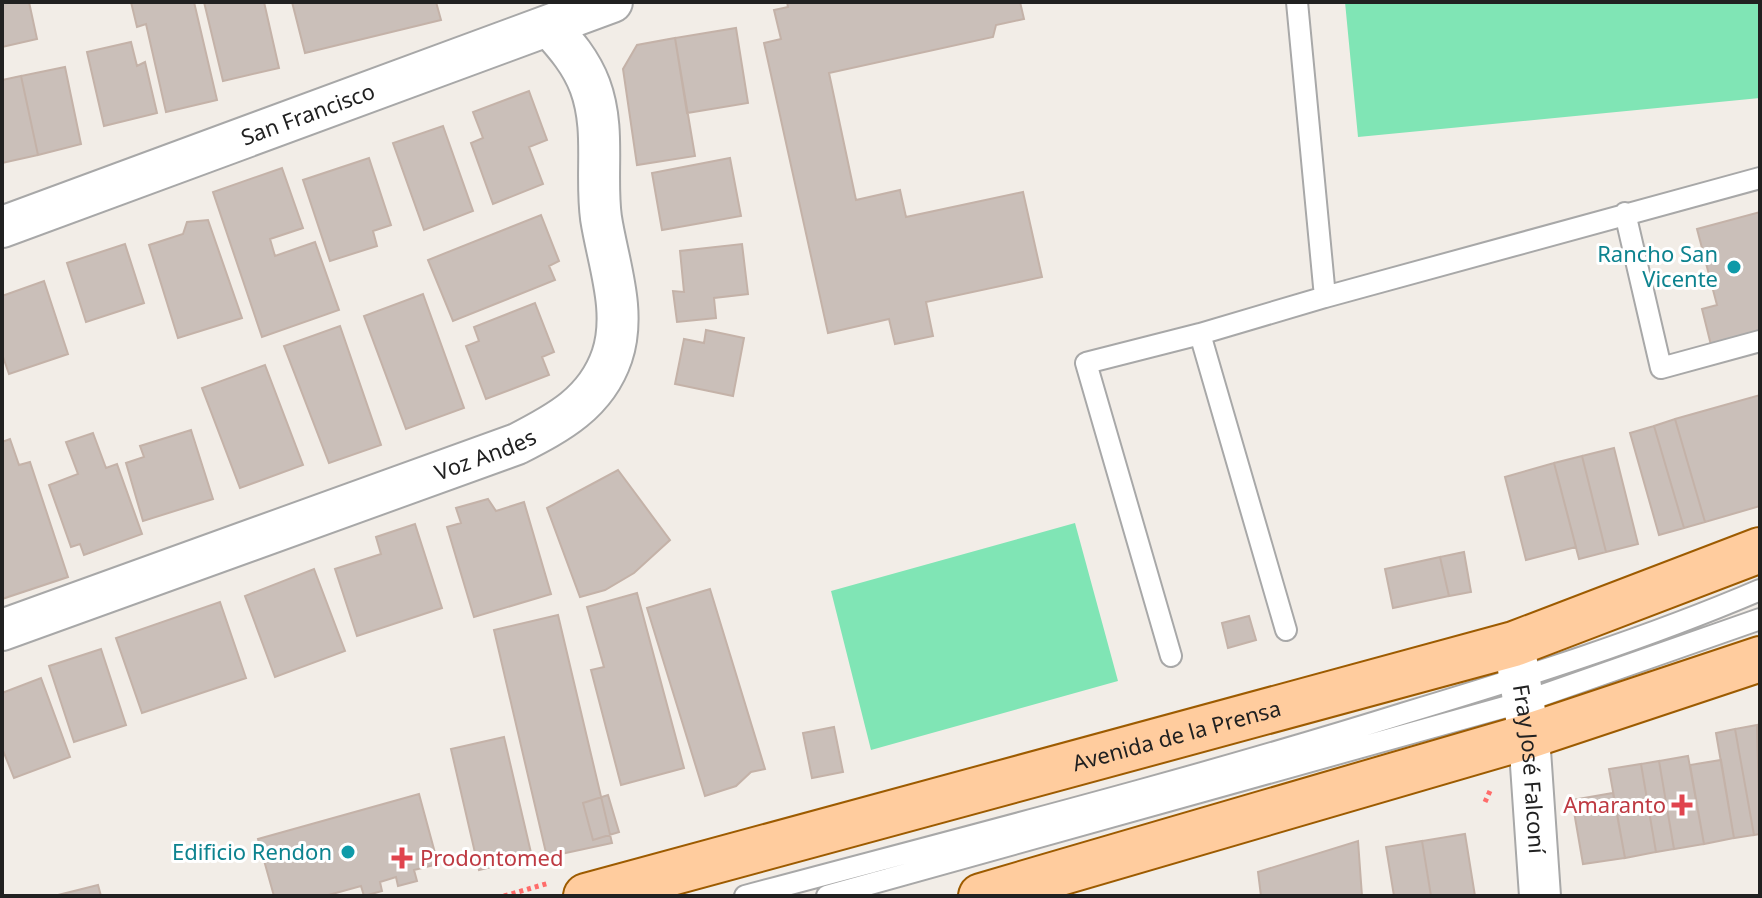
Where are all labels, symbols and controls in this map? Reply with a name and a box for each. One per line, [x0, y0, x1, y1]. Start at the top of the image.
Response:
street label: San Francisco [236, 75, 379, 152]
place label: Rancho San Vicente [1597, 238, 1718, 293]
marker: Rancho San Vicente [1725, 258, 1743, 276]
street label: Voz Andes [430, 421, 541, 487]
street label: Fray José Falconí [1507, 682, 1553, 856]
street label: Avenida de la Prensa [1069, 692, 1284, 777]
place label: Amaranto [1563, 789, 1666, 819]
marker: Amaranto [1673, 796, 1691, 814]
place label: Edificio Rendon [172, 836, 332, 866]
place label: Prodontomed [420, 842, 563, 872]
marker: Edificio Rendon [339, 843, 357, 861]
marker: Prodontomed [391, 847, 413, 869]

